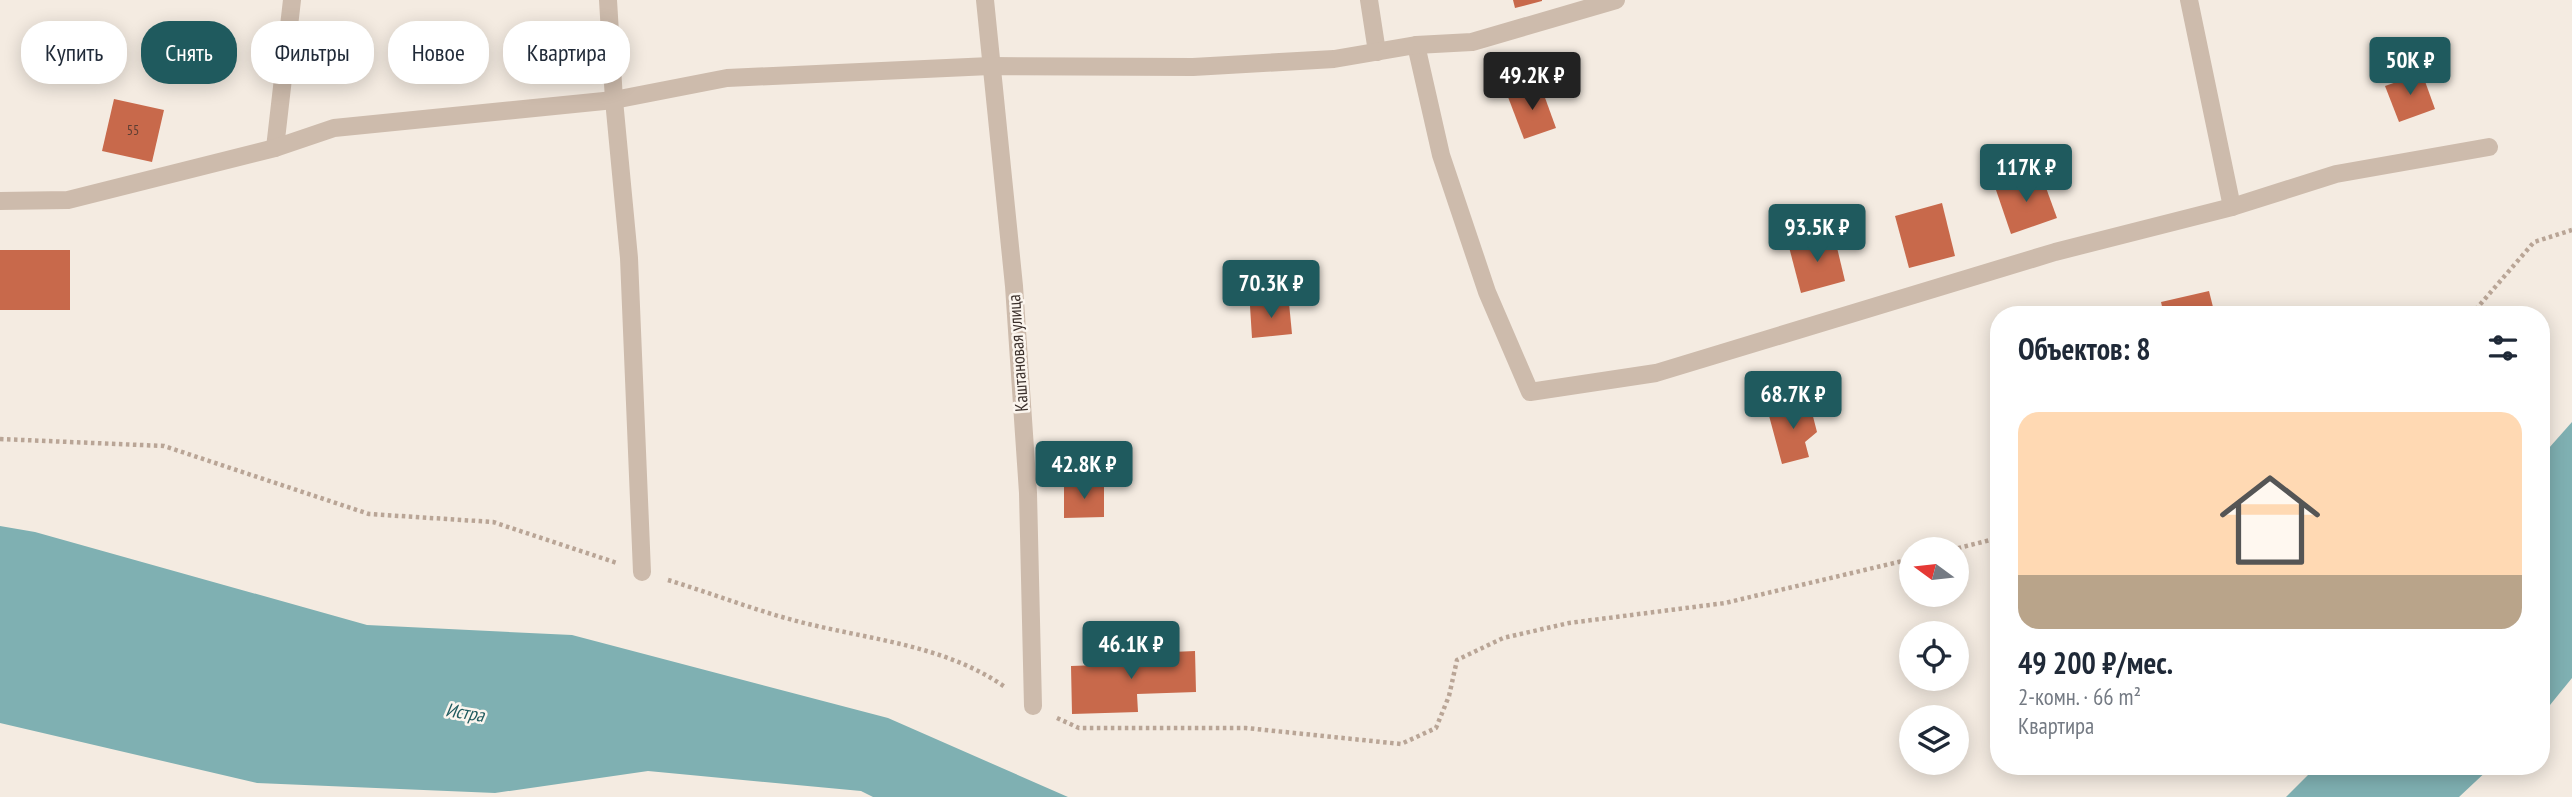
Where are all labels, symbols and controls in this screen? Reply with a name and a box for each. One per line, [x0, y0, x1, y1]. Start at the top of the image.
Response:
chip: Купить [21, 21, 127, 84]
chip: Снять [141, 21, 237, 84]
chip: Фильтры [251, 21, 374, 84]
chip: Новое [388, 21, 489, 84]
chip: Квартира [503, 21, 630, 84]
pin: 50K ₽ [2361, 38, 2459, 97]
text: 50K ₽ [2385, 45, 2435, 74]
pin: 49.2K ₽ [1467, 52, 1597, 112]
text: 49.2K ₽ [1500, 60, 1564, 89]
house number: 55 [127, 121, 139, 139]
pin: 117K ₽ [1969, 144, 2083, 204]
text: 117K ₽ [1996, 152, 2056, 181]
pin: 93.5K ₽ [1752, 204, 1882, 264]
text: 93.5K ₽ [1785, 212, 1849, 241]
pin: 70.3K ₽ [1206, 260, 1336, 320]
text: 70.3K ₽ [1239, 268, 1303, 297]
street label: Каштановая улица [1002, 294, 1033, 412]
text: Объектов: 8 [2018, 329, 2151, 368]
icon: filters [2484, 329, 2522, 367]
pin: 68.7K ₽ [1728, 372, 1858, 431]
text: 68.7K ₽ [1761, 379, 1825, 408]
pin: 42.8K ₽ [1019, 442, 1149, 501]
text: 42.8K ₽ [1052, 449, 1116, 478]
icon: home [2207, 457, 2333, 583]
north arrow [1899, 537, 1969, 607]
map controls [1899, 537, 1969, 775]
button: locate [1899, 621, 1969, 691]
pin: 46.1K ₽ [1066, 622, 1196, 681]
text: 46.1K ₽ [1099, 629, 1163, 658]
text: 49 200 ₽/мес. [2018, 643, 2173, 682]
text: 2-комн. · 66 m² [2018, 682, 2141, 711]
water label: Истра [444, 697, 487, 727]
button: layers [1899, 705, 1969, 775]
text: Квартира [2018, 711, 2094, 740]

